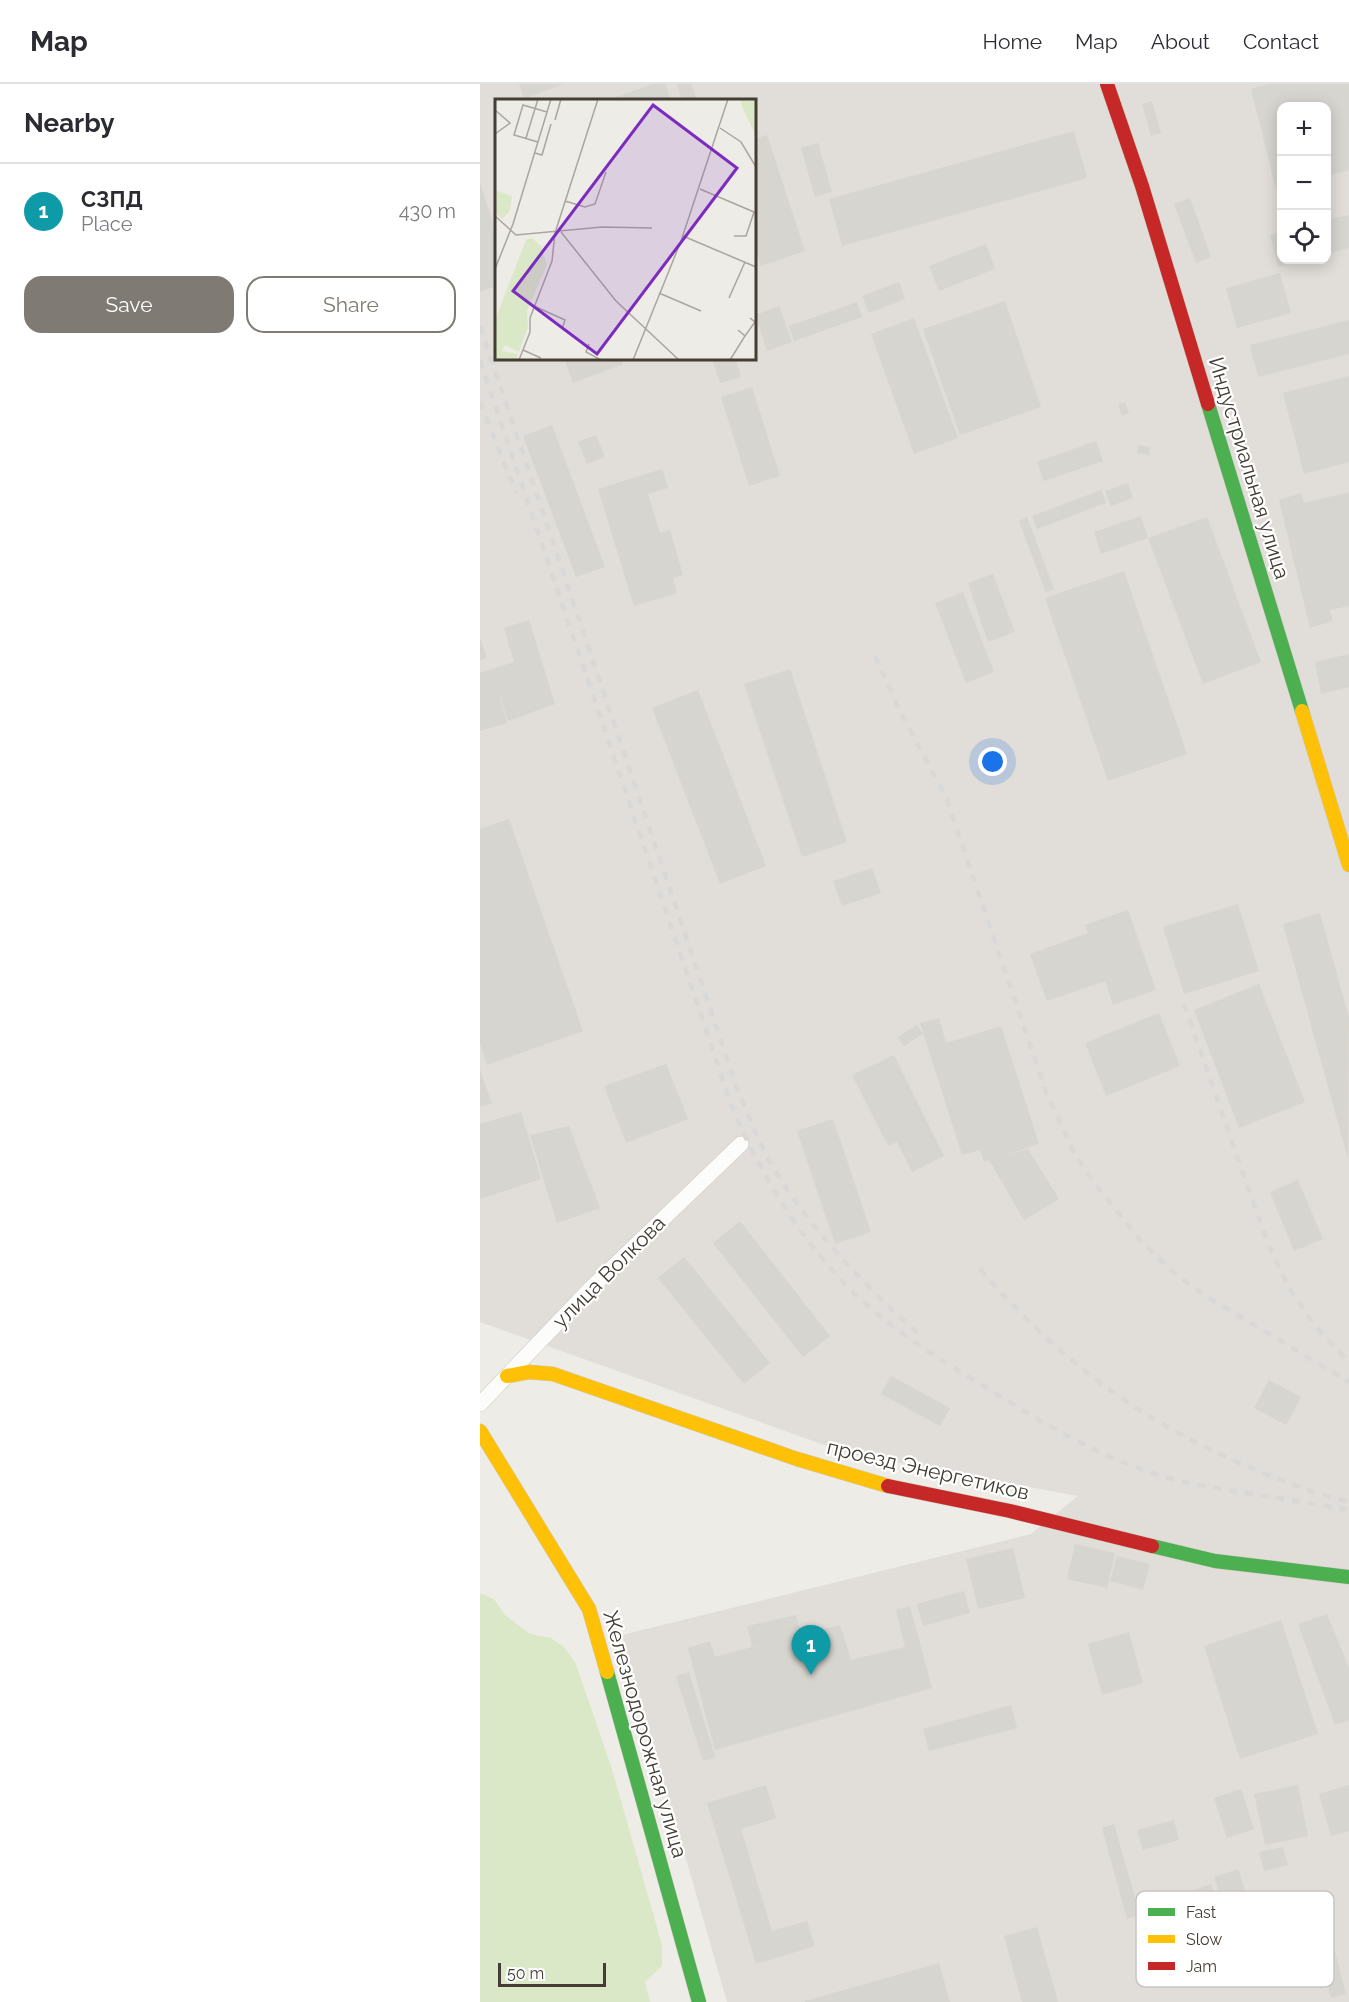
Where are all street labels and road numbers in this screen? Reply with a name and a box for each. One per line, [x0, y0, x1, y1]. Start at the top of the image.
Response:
street label: Индустриальная улица [1204, 354, 1295, 582]
street label: улица Волкова [547, 1210, 670, 1333]
street label: проезд Энергетиков [825, 1434, 1032, 1505]
street label: Железнодорожная улица [598, 1607, 693, 1861]

